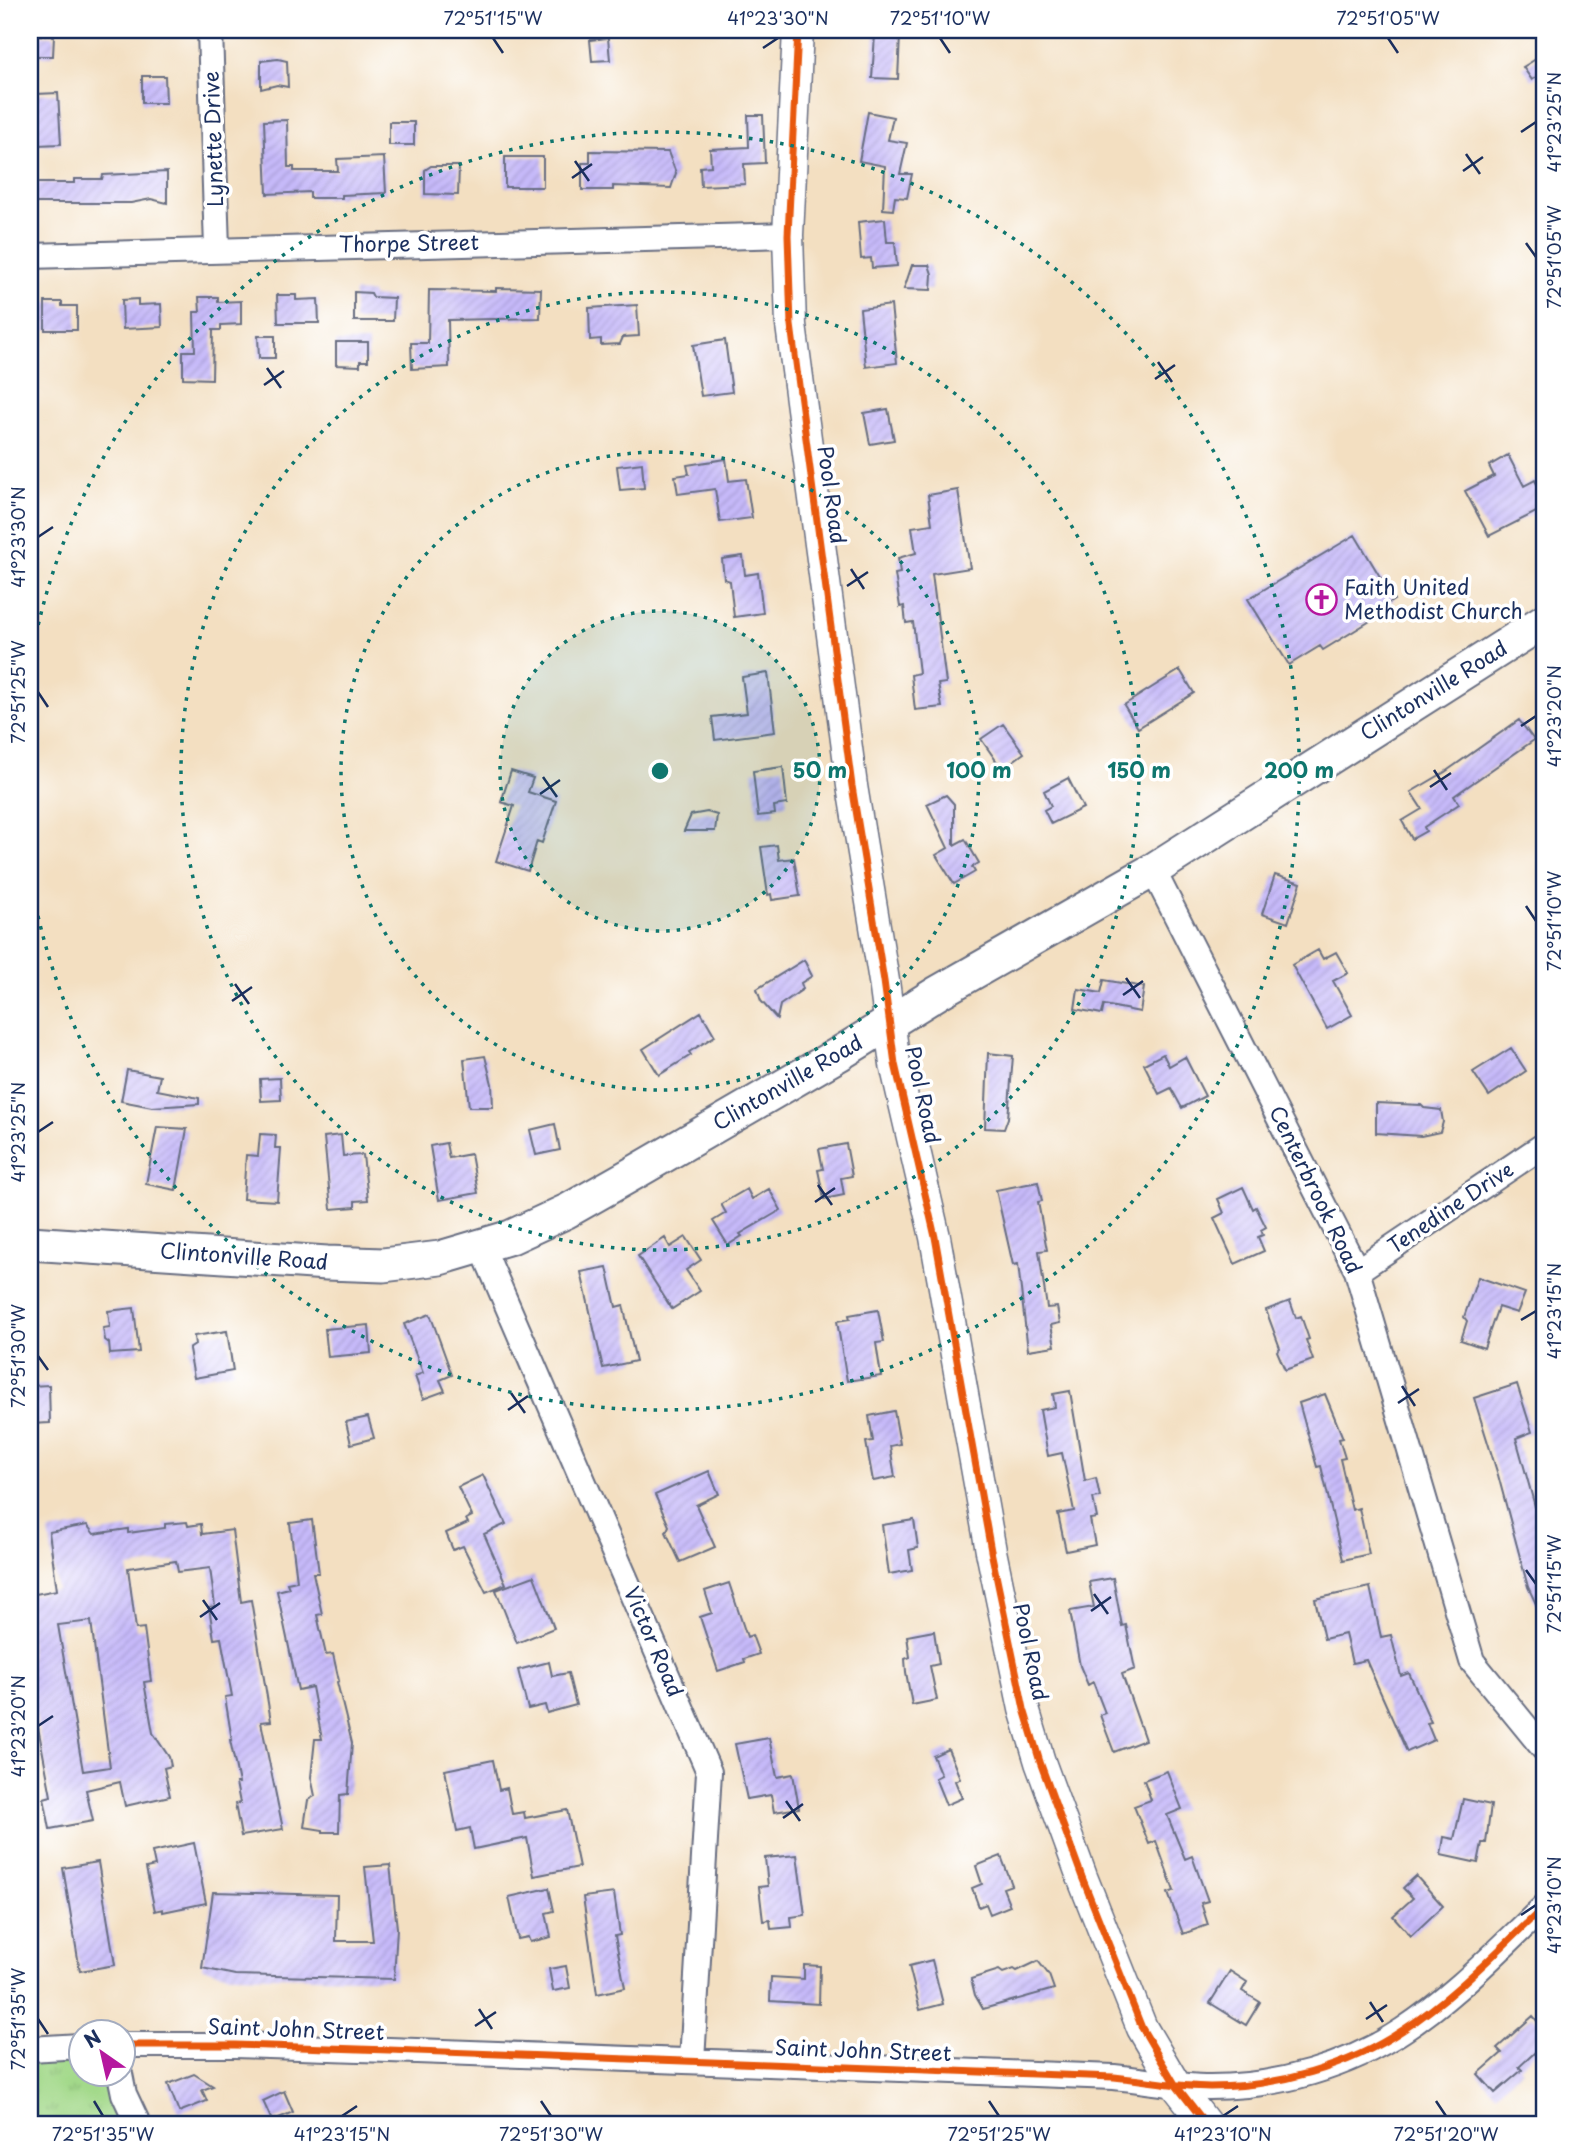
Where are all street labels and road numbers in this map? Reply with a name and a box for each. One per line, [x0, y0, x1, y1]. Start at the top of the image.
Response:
street label: Lynette Drive [194, 71, 230, 208]
street label: Thorpe Street [339, 225, 479, 259]
street label: Pool Road [810, 443, 856, 546]
street label: Clintonville Road [1353, 631, 1513, 748]
street label: Clintonville Road [706, 1025, 868, 1137]
street label: Pool Road [898, 1043, 950, 1146]
street label: Centerbrook Road [1262, 1100, 1371, 1279]
street label: Tenedine Drive [1381, 1152, 1519, 1260]
street label: Clintonville Road [159, 1233, 329, 1277]
street label: Victor Road [617, 1581, 693, 1702]
street label: Pool Road [1006, 1600, 1058, 1703]
street label: Saint John Street [207, 2009, 385, 2047]
street label: Saint John Street [774, 2030, 952, 2068]

